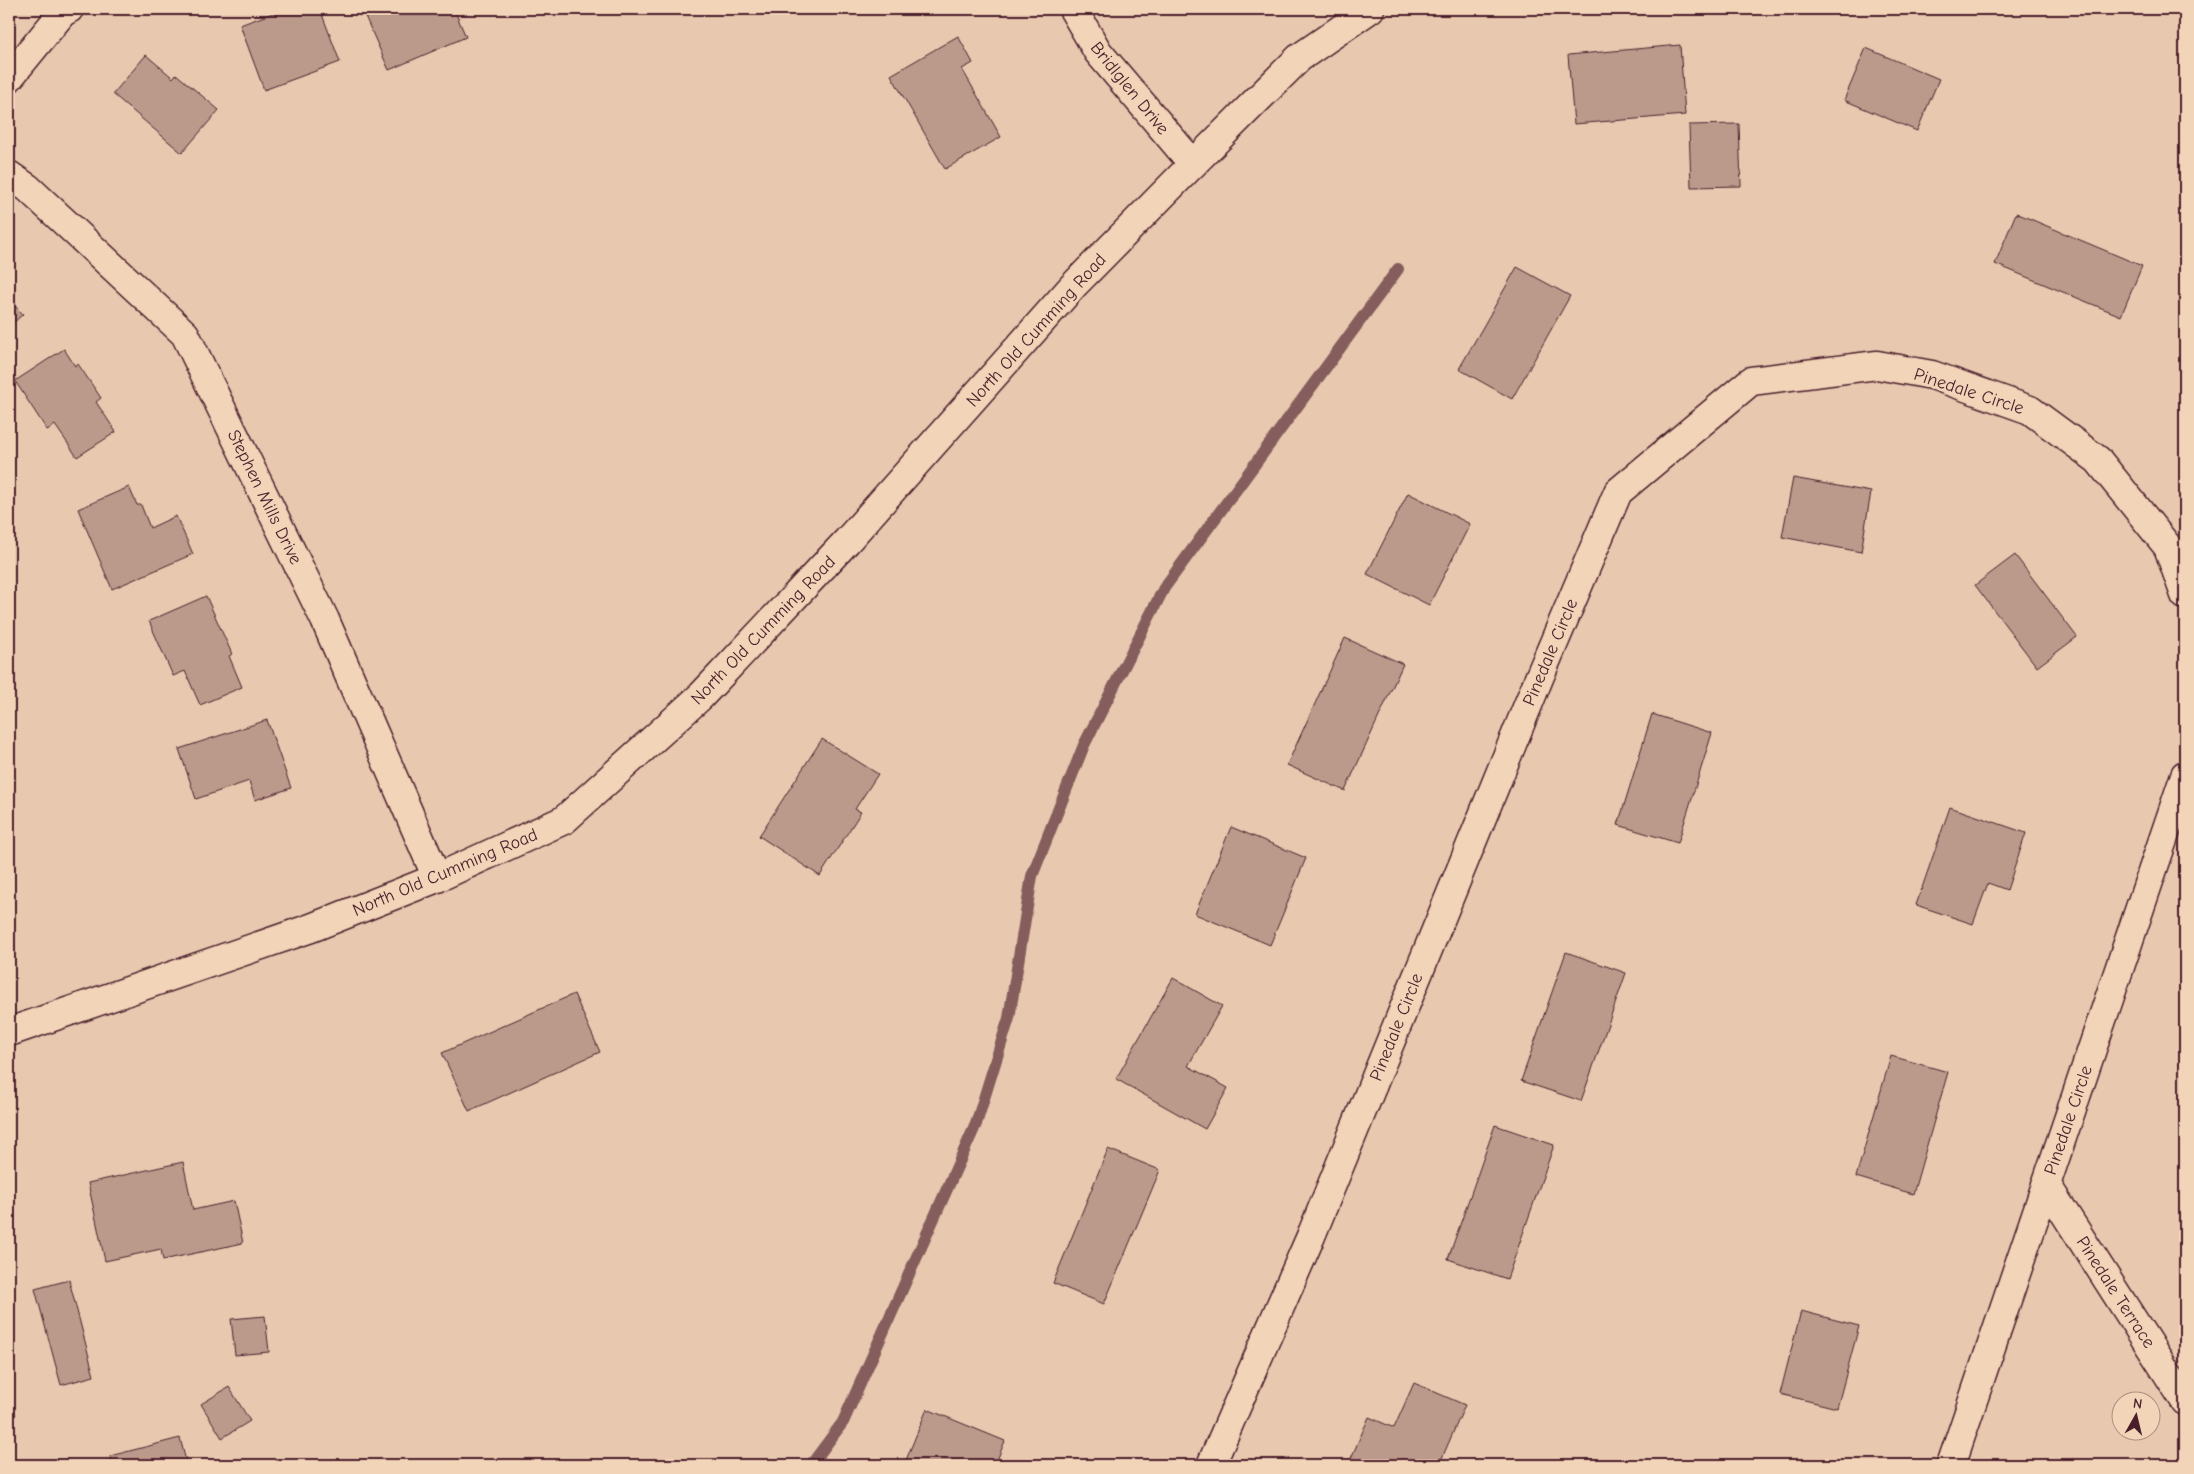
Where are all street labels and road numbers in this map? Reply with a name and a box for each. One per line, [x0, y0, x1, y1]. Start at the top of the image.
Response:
street label: Bridlglen Drive [1086, 38, 1173, 139]
street label: North Old Cumming Road [962, 249, 1111, 411]
street label: Pinedale Circle [1911, 364, 2026, 419]
street label: Stephen Mills Drive [223, 427, 306, 568]
street label: North Old Cumming Road [687, 552, 840, 709]
street label: Pinedale Circle [1518, 595, 1582, 709]
street label: North Old Cumming Road [350, 824, 541, 921]
street label: Pinedale Circle [1365, 970, 1428, 1084]
street label: Pinedale Circle [2040, 1063, 2097, 1178]
street label: Pinedale Terrace [2072, 1233, 2159, 1352]

